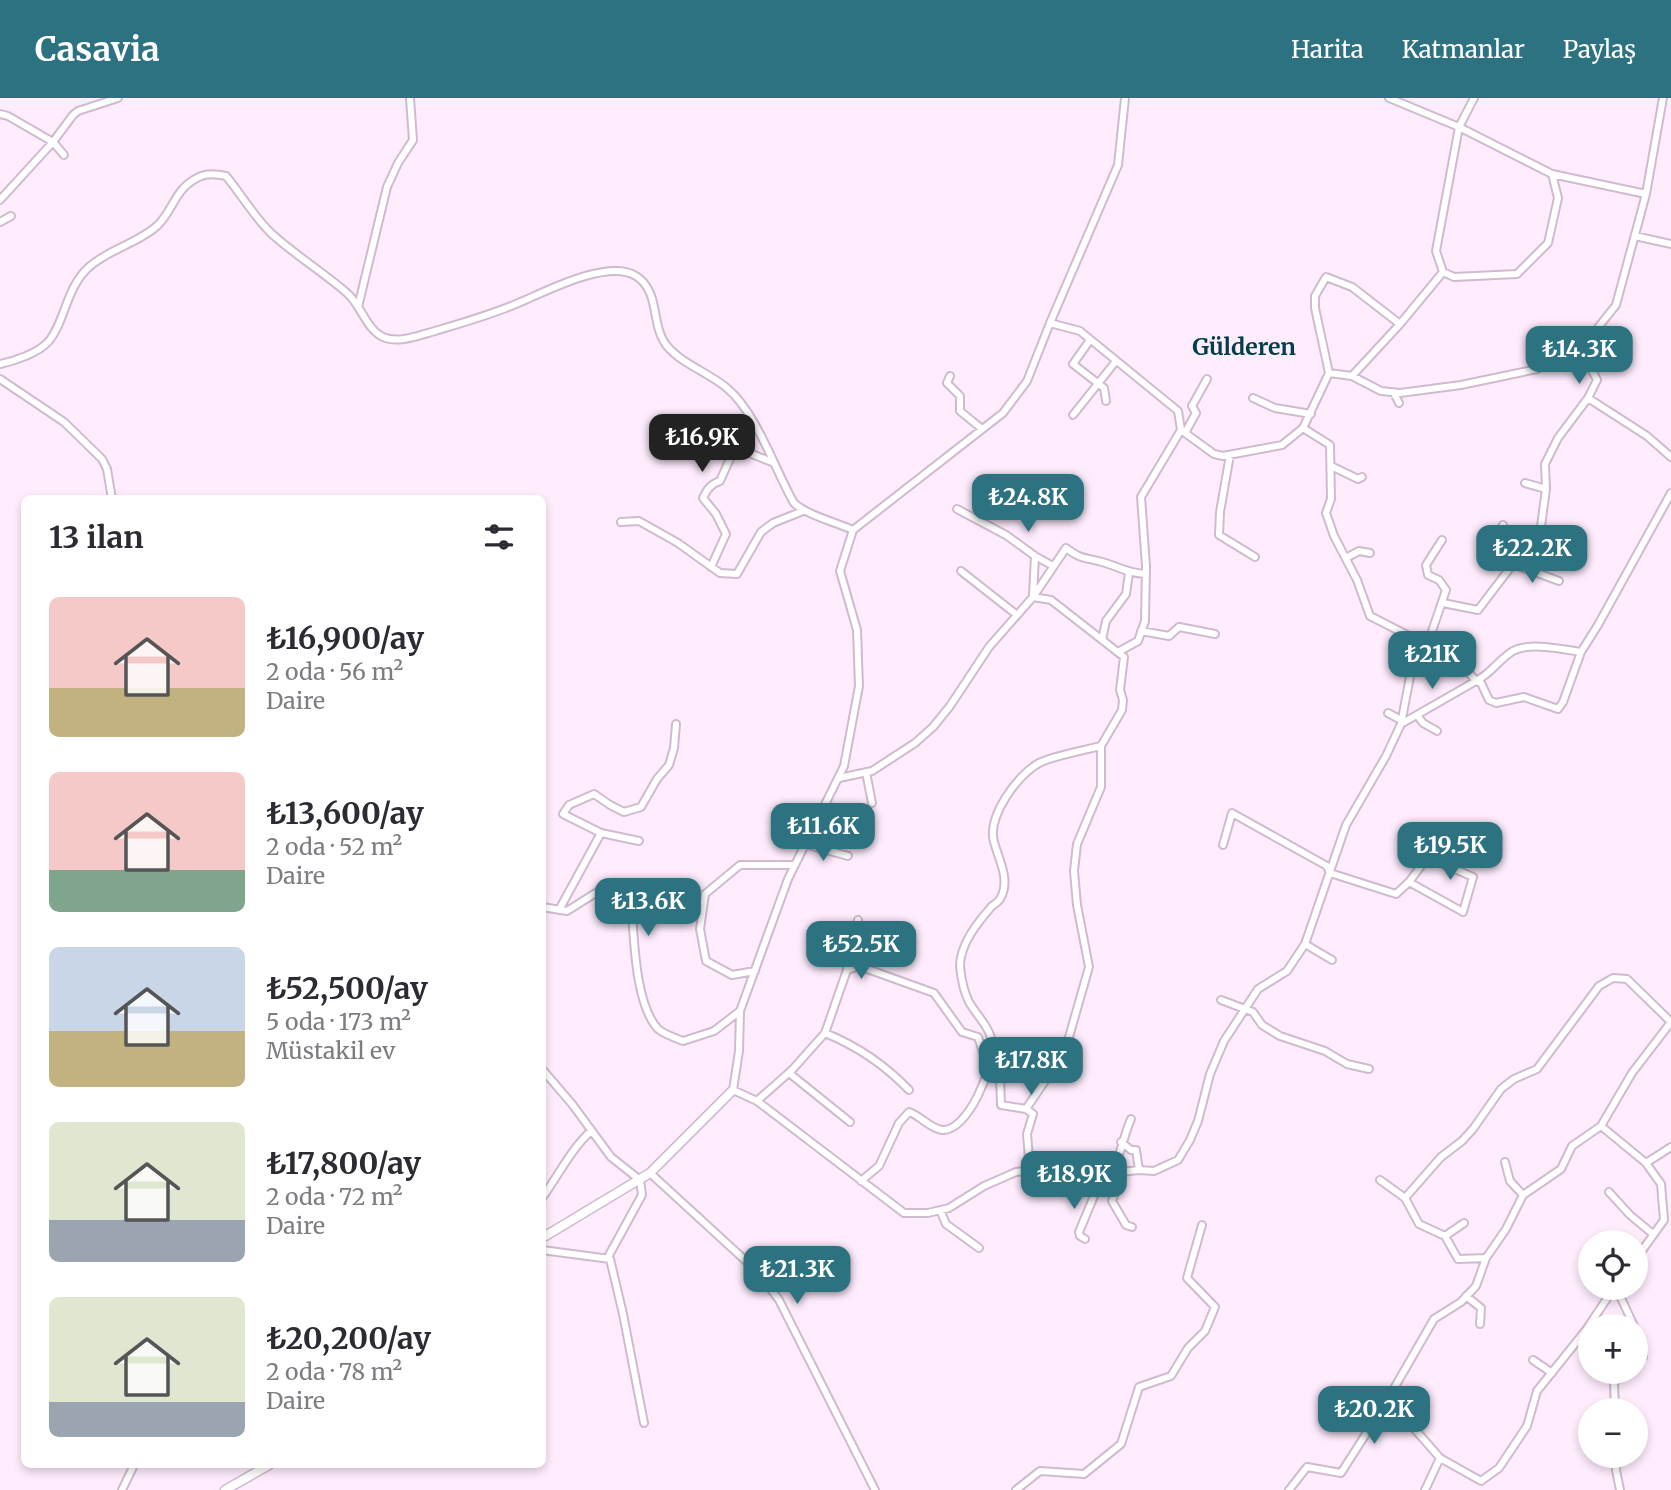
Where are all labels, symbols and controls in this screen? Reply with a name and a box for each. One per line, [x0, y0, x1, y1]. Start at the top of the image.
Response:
text: Casavia [35, 29, 160, 70]
text: Harita [1291, 34, 1364, 65]
text: Katmanlar [1402, 34, 1525, 65]
text: Paylaş [1563, 34, 1636, 65]
pin: ₺14.3K [1522, 327, 1636, 386]
district label: Gülderen [1192, 332, 1296, 361]
text: ₺14.3K [1542, 334, 1616, 363]
pin: ₺16.9K [645, 414, 759, 474]
text: ₺16.9K [665, 422, 739, 451]
pin: ₺24.8K [971, 474, 1085, 534]
text: ₺24.8K [988, 482, 1068, 511]
text: 13 ilan [49, 518, 144, 556]
icon: filters [480, 518, 518, 556]
pin: ₺22.2K [1475, 526, 1589, 585]
text: ₺22.2K [1492, 533, 1572, 562]
text: ₺16,900/ay [266, 619, 424, 657]
icon: home [105, 625, 189, 709]
pin: ₺21K [1391, 632, 1473, 691]
text: ₺21K [1404, 639, 1460, 668]
text: 2 oda · 56 m² [266, 657, 403, 686]
text: Daire [266, 686, 325, 715]
text: ₺13,600/ay [266, 794, 424, 832]
icon: home [105, 800, 189, 884]
pin: ₺11.6K [766, 804, 880, 863]
text: ₺11.6K [787, 811, 859, 840]
pin: ₺19.5K [1393, 822, 1507, 882]
text: ₺19.5K [1413, 830, 1487, 859]
text: 2 oda · 52 m² [266, 832, 402, 861]
text: Daire [266, 861, 325, 890]
pin: ₺13.6K [591, 878, 705, 938]
text: ₺13.6K [611, 886, 685, 915]
pin: ₺52.5K [804, 922, 918, 981]
text: ₺52.5K [822, 929, 900, 958]
text: ₺52,500/ay [266, 969, 428, 1007]
icon: home [105, 975, 189, 1059]
text: 5 oda · 173 m² [266, 1007, 411, 1036]
text: Müstakil ev [266, 1036, 395, 1065]
pin: ₺17.8K [974, 1038, 1088, 1097]
text: ₺17.8K [995, 1045, 1067, 1074]
text: ₺17,800/ay [266, 1144, 421, 1182]
icon: home [105, 1150, 189, 1234]
pin: ₺18.9K [1017, 1152, 1131, 1211]
text: ₺18.9K [1037, 1159, 1111, 1188]
text: 2 oda · 72 m² [266, 1182, 403, 1211]
text: Daire [266, 1211, 325, 1240]
map controls [1578, 1230, 1648, 1468]
button: locate [1578, 1230, 1648, 1300]
pin: ₺21.3K [740, 1246, 854, 1306]
text: ₺21.3K [759, 1254, 835, 1283]
button: + [1578, 1314, 1648, 1384]
text: ₺20,200/ay [266, 1319, 431, 1357]
icon: home [105, 1325, 189, 1409]
text: 2 oda · 78 m² [266, 1357, 402, 1386]
text: Daire [266, 1386, 325, 1415]
pin: ₺20.2K [1317, 1386, 1431, 1446]
text: ₺20.2K [1334, 1394, 1414, 1423]
button: − [1578, 1398, 1648, 1468]

